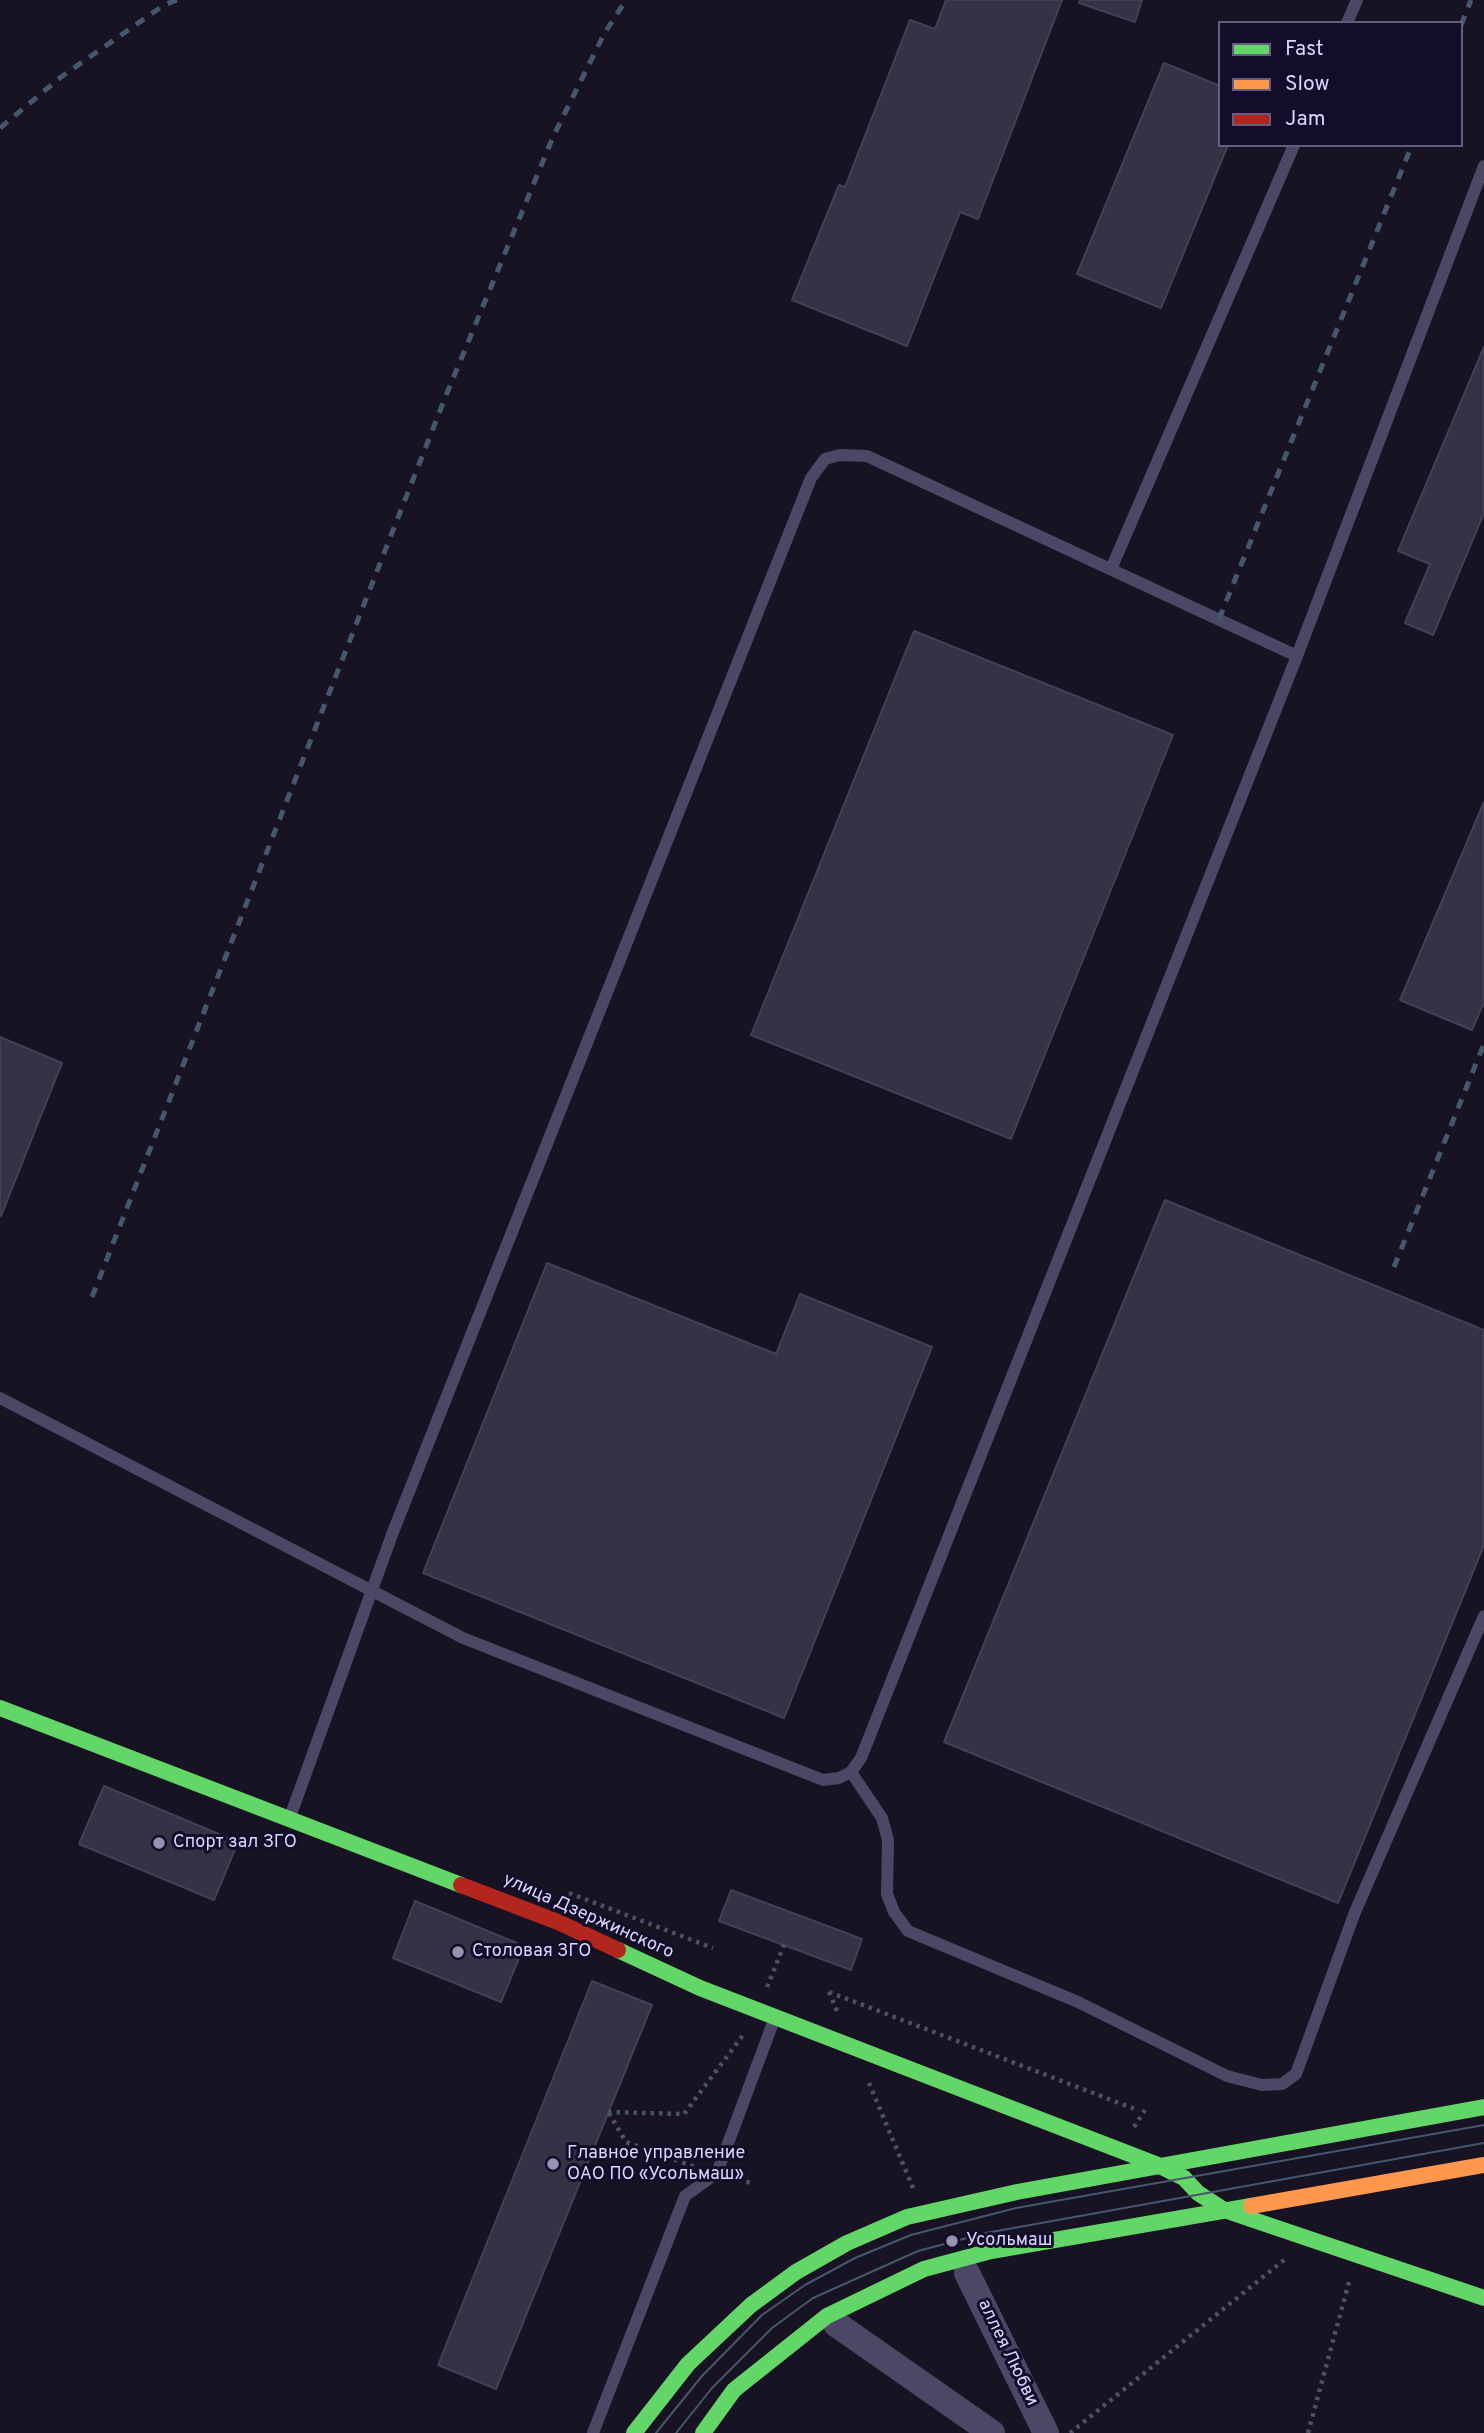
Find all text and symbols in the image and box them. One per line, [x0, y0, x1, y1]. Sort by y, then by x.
legend [1218, 21, 1463, 147]
text: Fast [1285, 36, 1324, 63]
text: Slow [1285, 71, 1330, 98]
text: Jam [1285, 106, 1326, 133]
place label: Спорт зал ЗГО [173, 1832, 297, 1854]
marker: Спорт зал ЗГО [151, 1835, 167, 1851]
street label: улица Дзержинского [499, 1870, 677, 1964]
place label: Столовая ЗГО [472, 1941, 591, 1963]
marker: Столовая ЗГО [450, 1944, 466, 1960]
place label: Главное управление ОАО ПО «Усольмаш» [567, 2143, 745, 2186]
marker: Главное управление ОАО ПО «Усольмаш» [545, 2156, 561, 2172]
place label: Усольмаш [966, 2230, 1052, 2252]
marker: Усольмаш [944, 2233, 960, 2249]
street label: аллея Любви [972, 2296, 1042, 2410]

